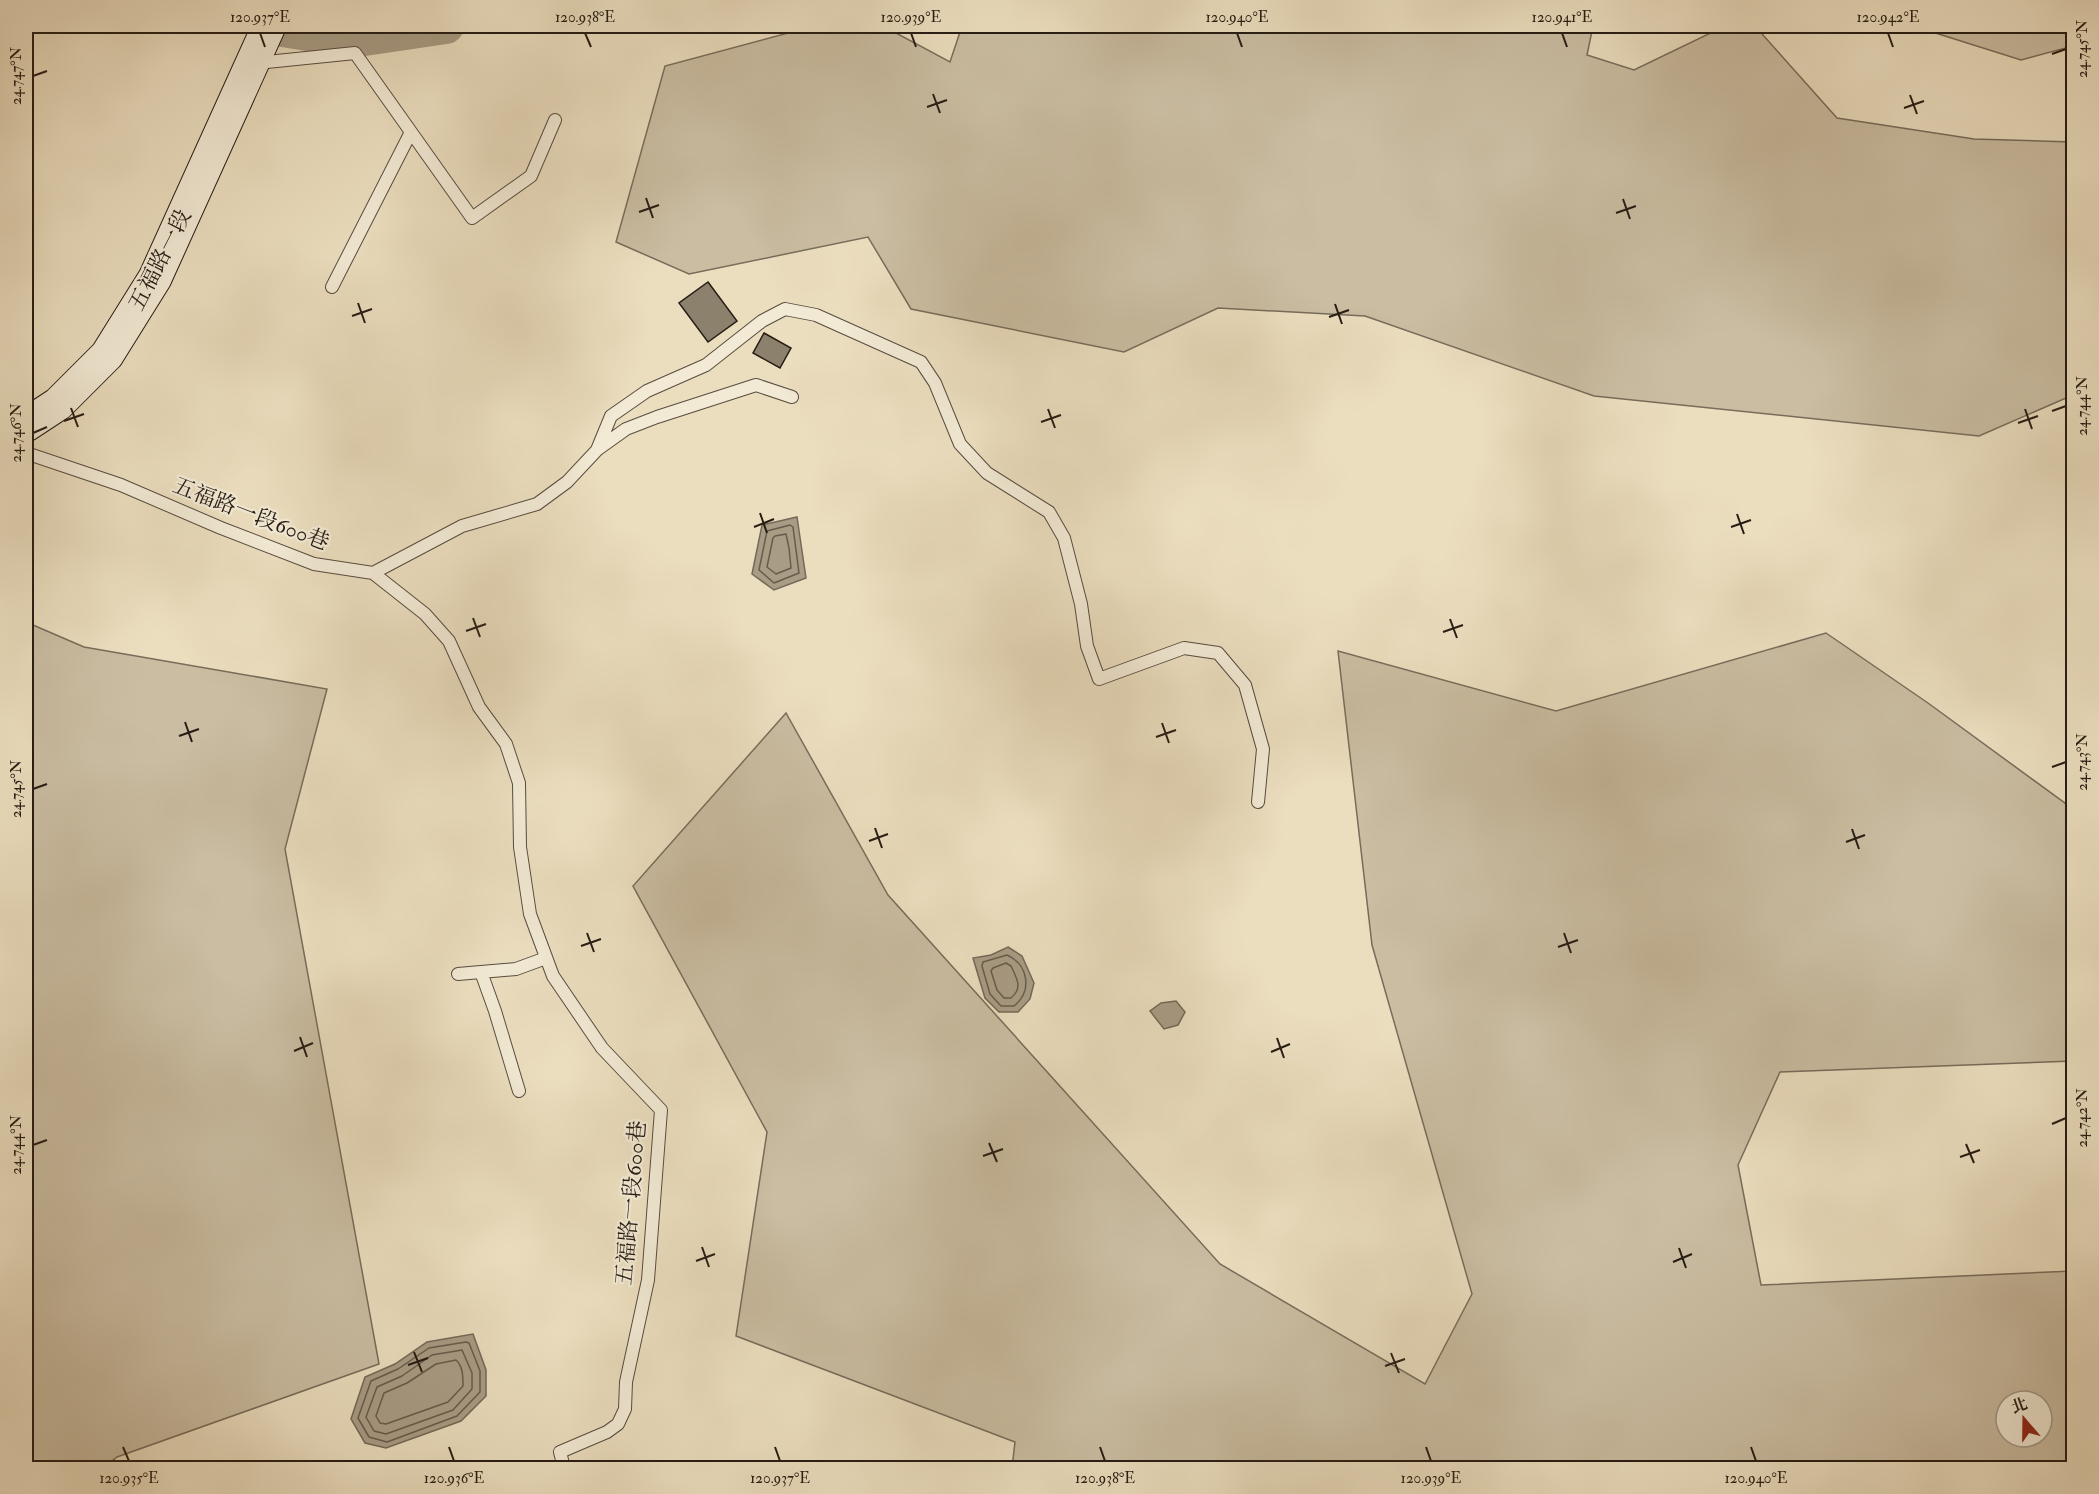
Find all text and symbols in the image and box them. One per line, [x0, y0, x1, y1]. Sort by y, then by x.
text: 120.937°E [230, 8, 290, 27]
text: 120.938°E [555, 8, 615, 27]
text: 120.939°E [881, 8, 942, 27]
text: 120.940°E [1205, 8, 1269, 27]
text: 120.941°E [1532, 8, 1593, 27]
text: 120.942°E [1856, 8, 1920, 27]
text: 24.745°N [2073, 19, 2092, 78]
text: 24.747°N [7, 46, 26, 105]
street label: 五福路一段 [123, 205, 197, 315]
text: 24.744°N [2073, 376, 2092, 436]
text: 24.746°N [7, 403, 26, 463]
street label: 五福路一段600巷 [169, 471, 333, 557]
text: 24.743°N [2073, 733, 2092, 791]
text: 24.745°N [7, 759, 26, 818]
text: 24.742°N [2073, 1088, 2092, 1148]
text: 24.744°N [7, 1115, 26, 1175]
street label: 五福路一段600巷 [610, 1119, 652, 1287]
north arrow [1994, 1389, 2054, 1449]
text: 北 [2008, 1394, 2030, 1418]
text: 120.935°E [99, 1469, 159, 1488]
text: 120.936°E [424, 1469, 485, 1488]
text: 120.937°E [750, 1469, 810, 1488]
text: 120.938°E [1075, 1469, 1135, 1488]
text: 120.939°E [1401, 1469, 1462, 1488]
text: 120.940°E [1724, 1469, 1788, 1488]

